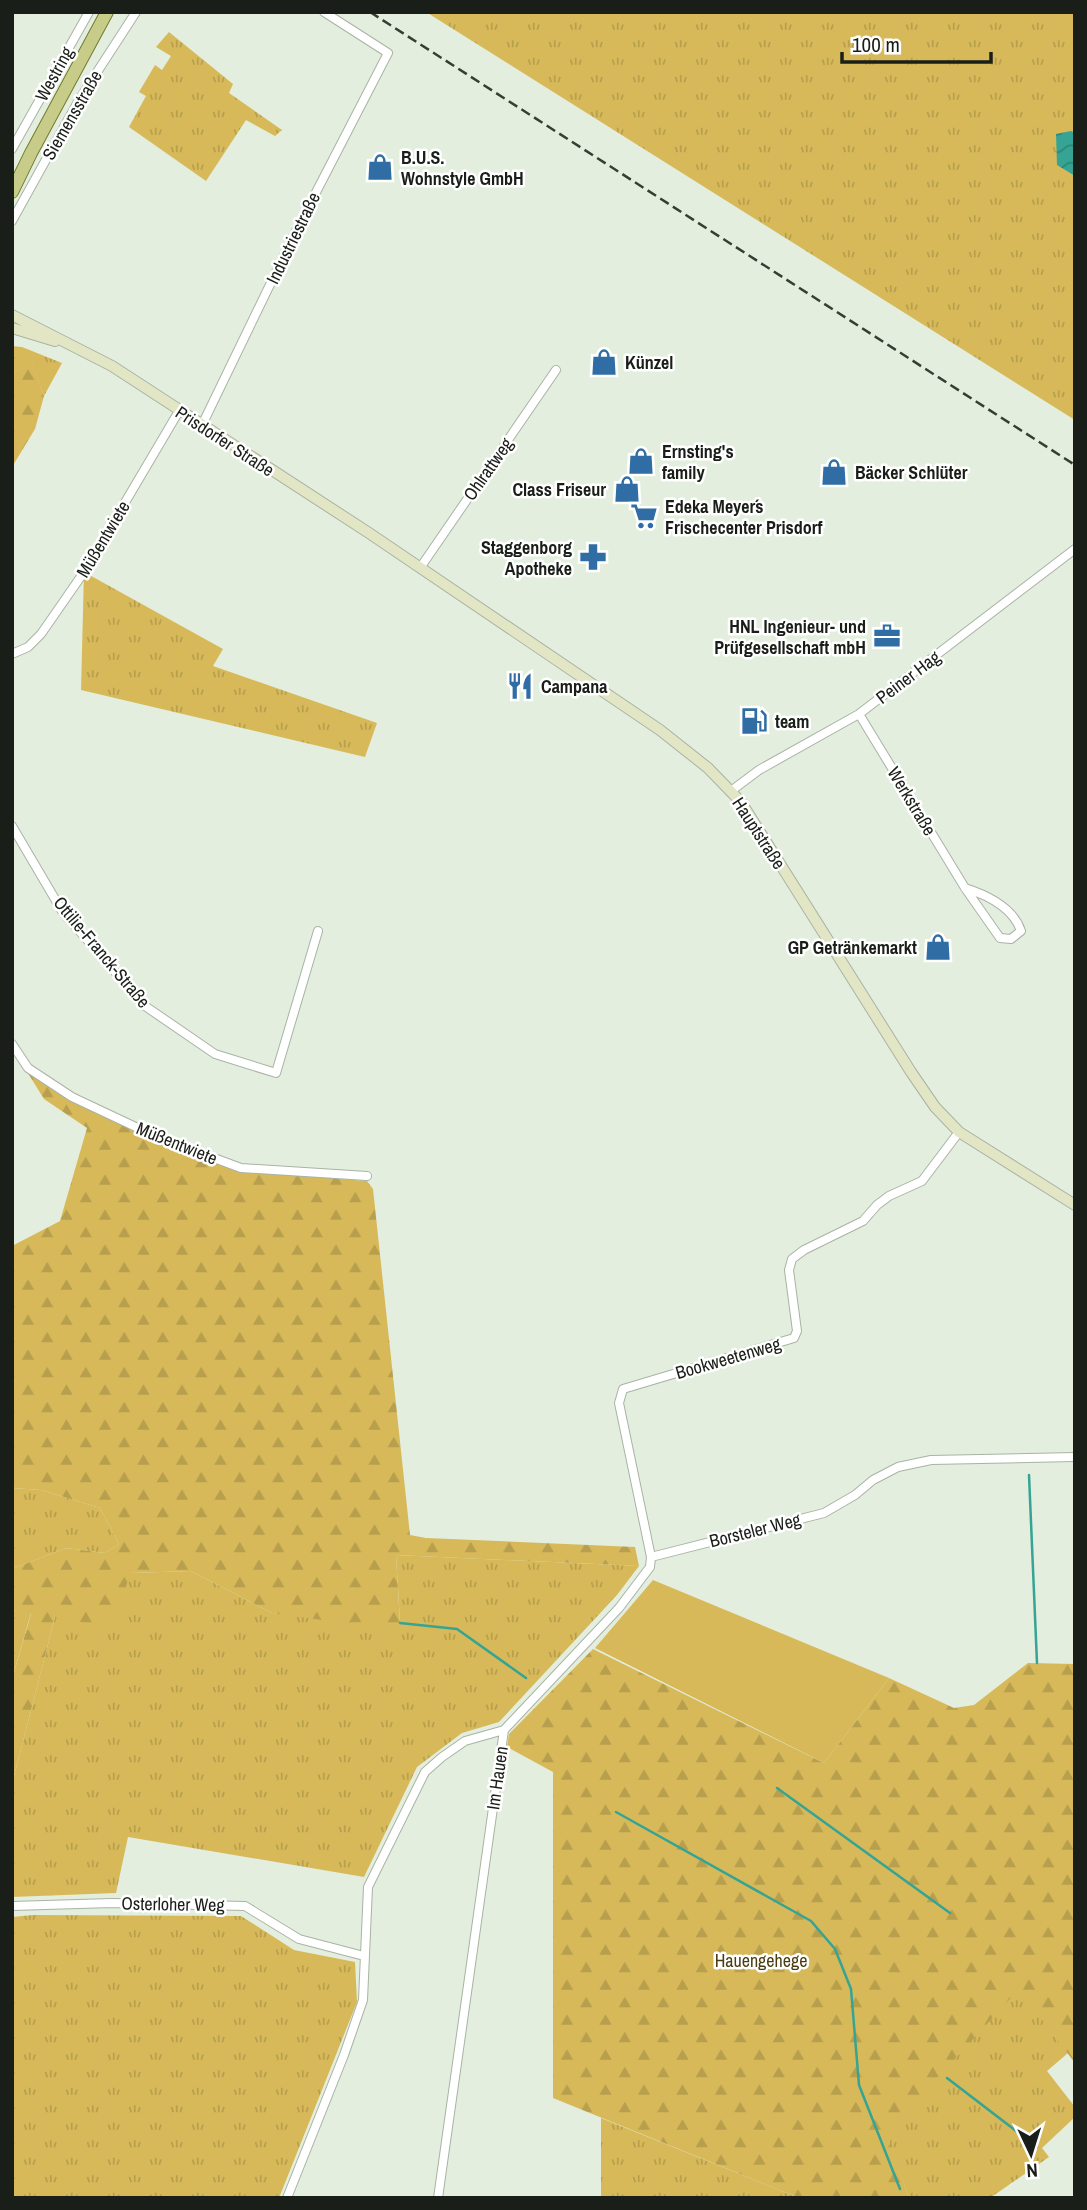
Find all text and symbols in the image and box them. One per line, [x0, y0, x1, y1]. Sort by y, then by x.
scale bar [842, 21, 991, 65]
text: 100 m [852, 30, 900, 59]
street label: Westring [29, 42, 80, 106]
street label: Siemensstraße [36, 65, 108, 165]
place label: B.U.S. Wohnstyle GmbH [401, 145, 524, 191]
shop icon: B.U.S. Wohnstyle GmbH [365, 152, 395, 182]
street label: Industriestraße [260, 188, 326, 288]
shop icon: Künzel [589, 347, 619, 377]
place label: Künzel [625, 350, 673, 375]
street label: Prisdorfer Straße [171, 400, 279, 482]
street label: Ohlrattweg [457, 432, 519, 505]
place label: Ernsting's family [662, 439, 734, 485]
shop icon: Ernsting's family [626, 446, 656, 476]
shop icon: Bäcker Schlüter [819, 457, 849, 487]
place label: Bäcker Schlüter [855, 460, 968, 485]
shop icon: Class Friseur [612, 474, 642, 504]
place label: Class Friseur [512, 477, 606, 502]
place label: Edeka Meyer´s Frischecenter Prisdorf [665, 494, 823, 540]
street label: Müßentwiete [70, 496, 136, 582]
supermarket icon: Edeka Meyer´s Frischecenter Prisdorf [629, 501, 659, 531]
place label: Staggenborg Apotheke [481, 535, 572, 581]
pharmacy icon: Staggenborg Apotheke [578, 542, 608, 572]
place label: HNL Ingenieur- und Prüfgesellschaft mbH [714, 614, 866, 660]
office icon: HNL Ingenieur- und Prüfgesellschaft mbH [872, 621, 902, 651]
street label: Peiner Hag [871, 644, 946, 709]
restaurant icon: Campana [505, 671, 535, 701]
place label: Campana [541, 674, 608, 699]
fuel station icon: team [739, 706, 769, 736]
place label: team [775, 709, 809, 734]
street label: Werkstraße [882, 762, 942, 840]
street label: Hauptstraße [726, 792, 792, 874]
street label: Ottilie-Franck-Straße [48, 891, 156, 1013]
shop icon: GP Getränkemarkt [923, 932, 953, 962]
place label: GP Getränkemarkt [788, 935, 917, 960]
street label: Müßentwiete [133, 1115, 221, 1171]
street label: Bookweetenweg [672, 1331, 784, 1385]
street label: Borsteler Weg [707, 1506, 804, 1553]
street label: Im Hauen [480, 1745, 514, 1811]
street label: Osterloher Weg [121, 1891, 226, 1917]
park label: Hauengehege [715, 1948, 807, 1973]
north arrow [996, 2119, 1066, 2189]
text: N [1026, 2158, 1039, 2184]

